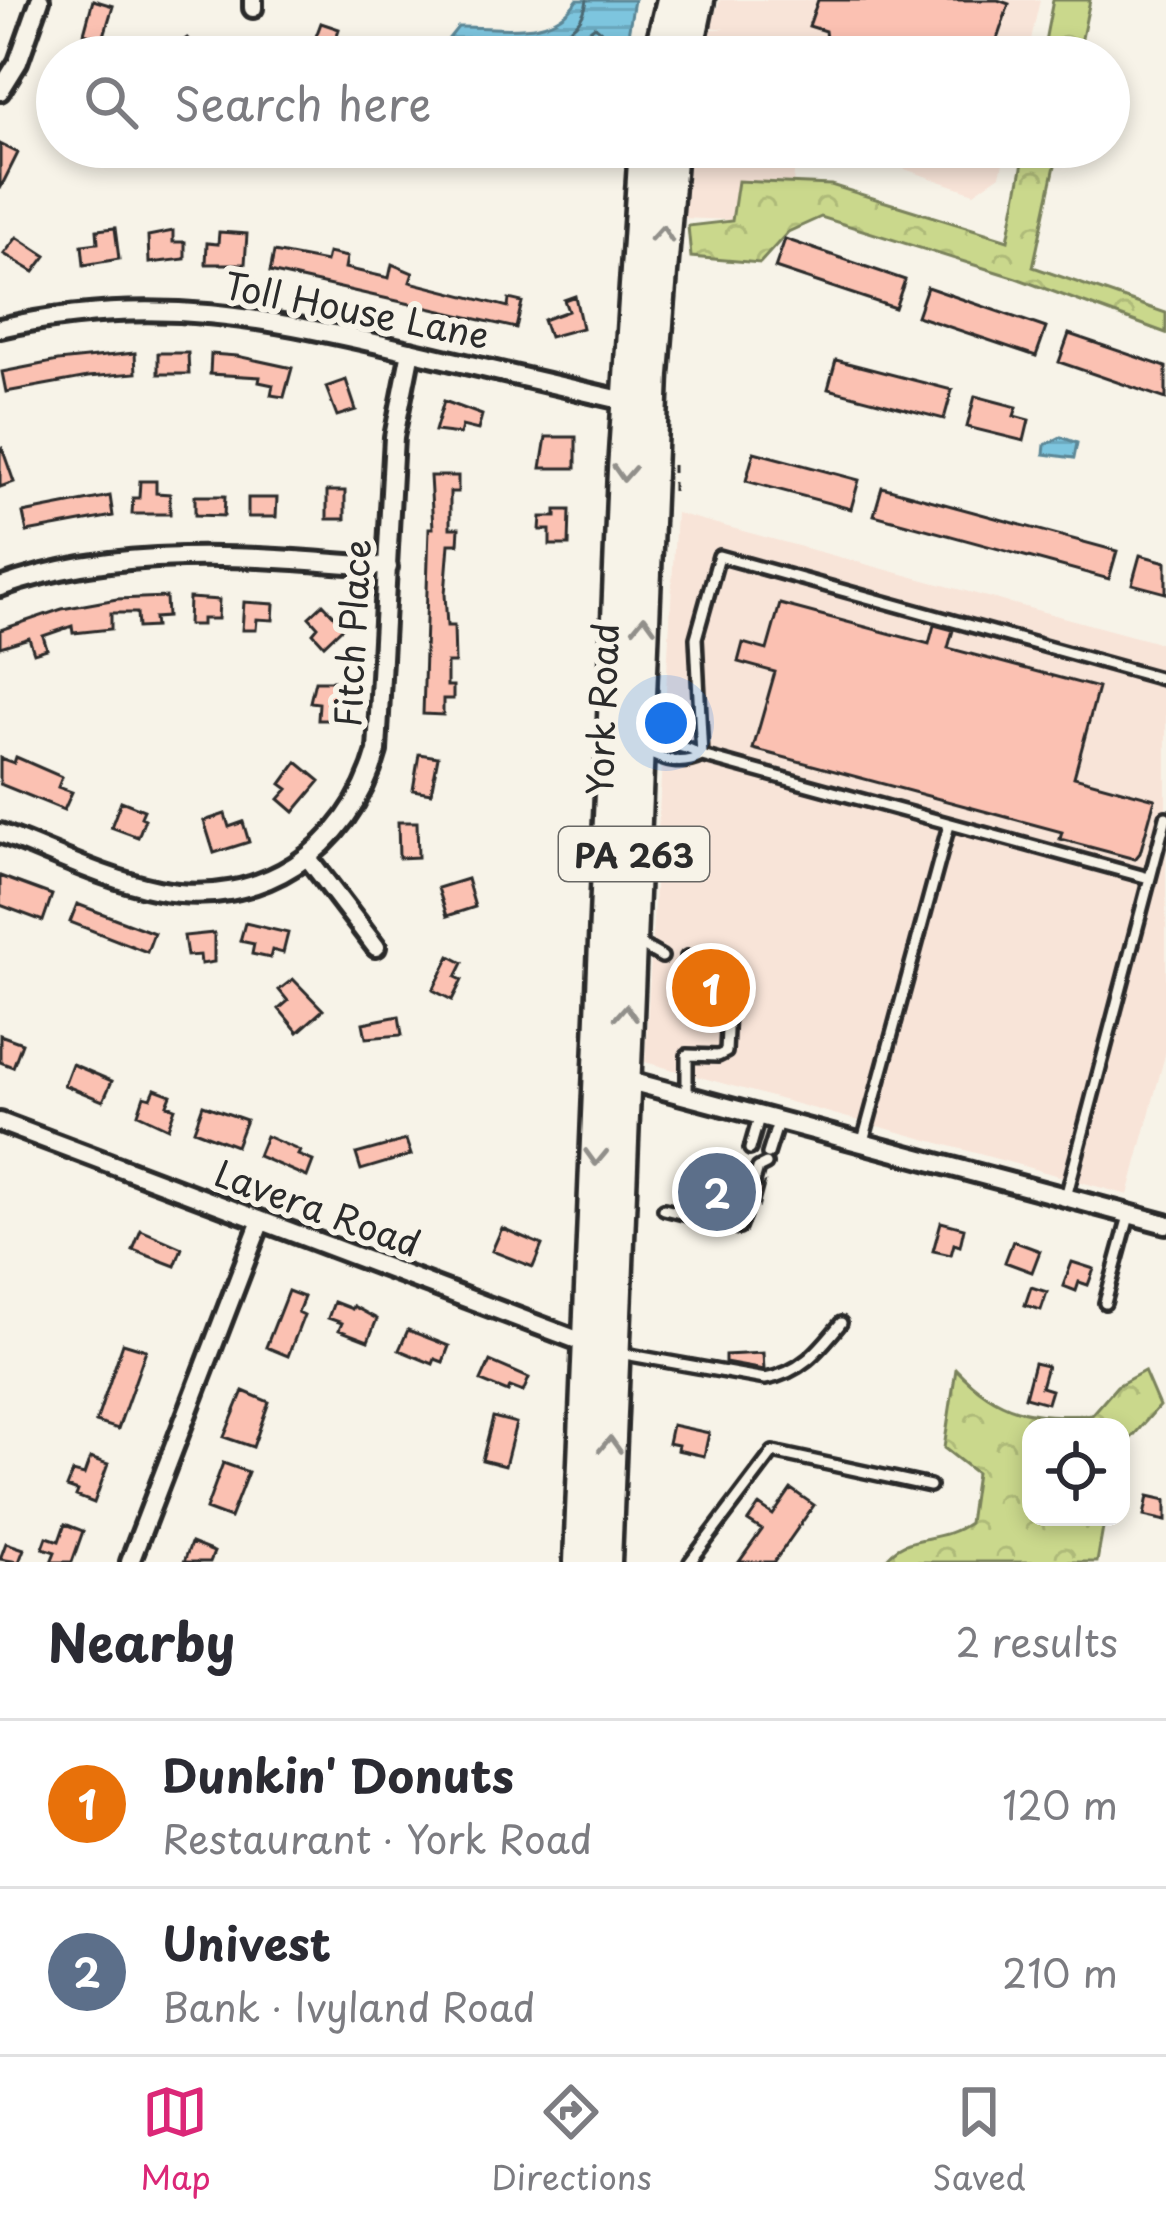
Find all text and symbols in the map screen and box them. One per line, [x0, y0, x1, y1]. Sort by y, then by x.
search box [36, 36, 1130, 168]
text: Search here [174, 68, 431, 136]
icon: search [78, 69, 144, 135]
one-way arrow [649, 224, 675, 243]
street label: Toll House Lane [220, 257, 494, 361]
one-way arrow [611, 464, 637, 483]
street label: Fitch Place [319, 537, 383, 729]
one-way arrow [631, 614, 657, 633]
street label: York Road [571, 622, 631, 796]
your location [636, 693, 696, 753]
road number: PA 263 [559, 827, 709, 881]
pin: 1 [672, 943, 750, 1033]
one-way arrow [613, 1003, 639, 1022]
street label: Lavera Road [208, 1145, 428, 1269]
pin: 2 [678, 1147, 756, 1237]
one-way arrow [583, 1148, 609, 1167]
map controls [1022, 1418, 1130, 1526]
button: locate [1022, 1418, 1130, 1526]
one-way arrow [597, 1435, 623, 1454]
text: Nearby [48, 1602, 235, 1679]
text: 2 results [956, 1611, 1118, 1670]
text: Dunkin' Donuts [162, 1740, 514, 1808]
text: 1 [78, 1774, 96, 1833]
text: 120 m [1002, 1774, 1118, 1833]
text: Restaurant · York Road [162, 1808, 592, 1867]
text: Univest [162, 1908, 331, 1976]
text: 2 [73, 1942, 101, 2001]
text: 210 m [1002, 1942, 1118, 2001]
text: Bank · Ivyland Road [162, 1976, 536, 2035]
tab: Map [140, 2079, 211, 2201]
tab: Directions [491, 2079, 652, 2201]
tab: Saved [932, 2079, 1026, 2201]

